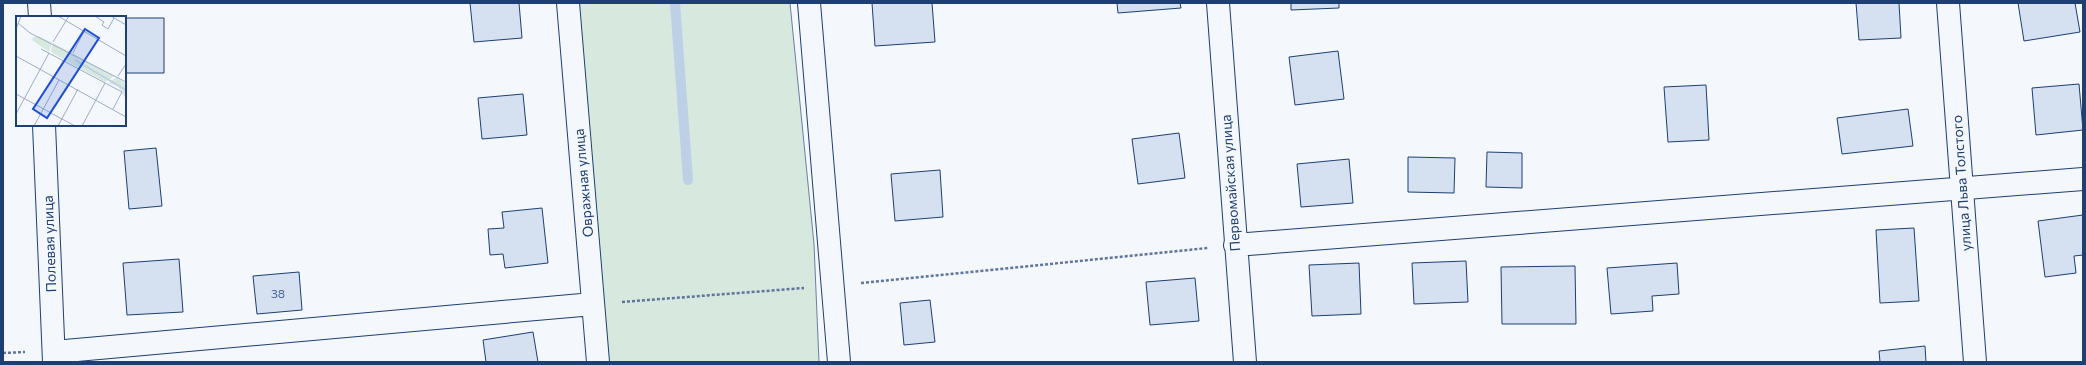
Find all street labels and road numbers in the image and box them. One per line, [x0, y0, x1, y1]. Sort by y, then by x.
street label: Первомайская улица [1217, 114, 1243, 252]
street label: улица Льва Толстого [1948, 114, 1974, 252]
street label: Овражная улица [570, 128, 596, 238]
street label: Полевая улица [39, 195, 59, 293]

